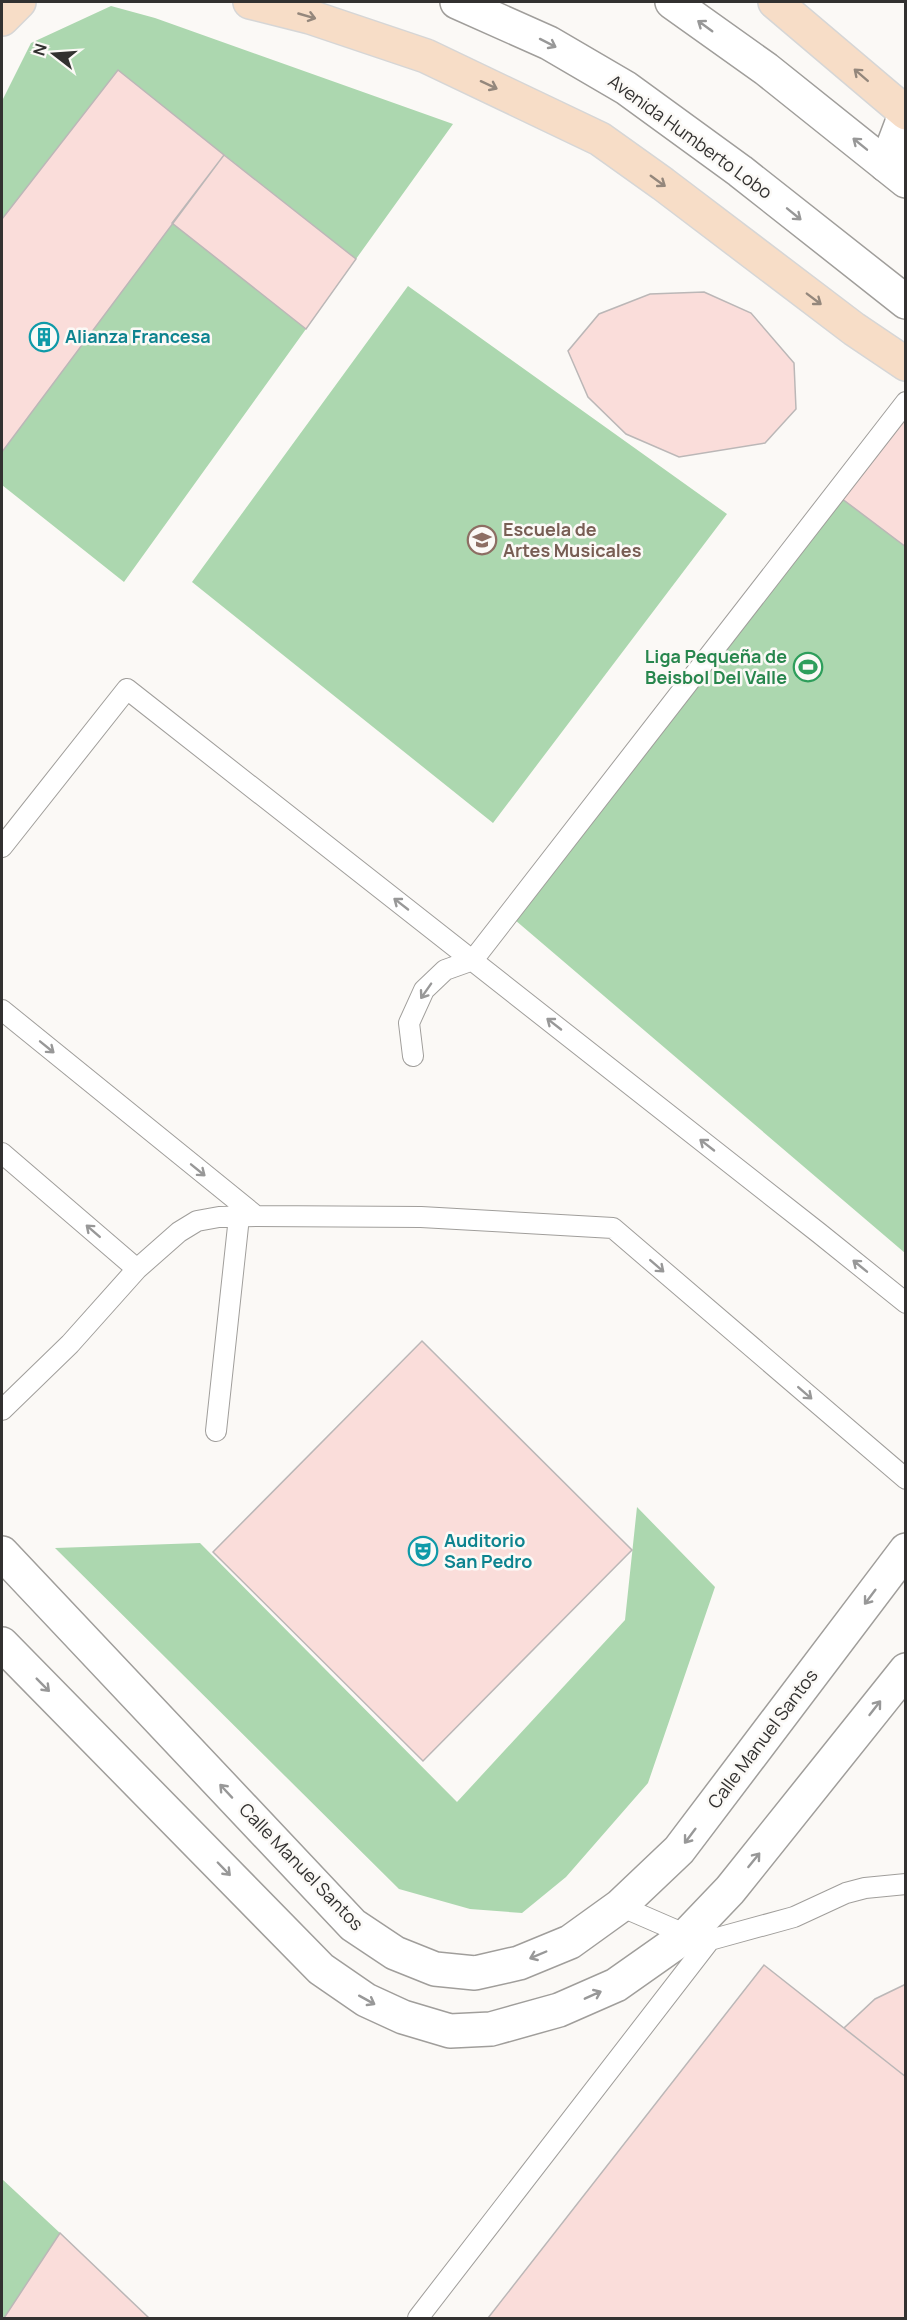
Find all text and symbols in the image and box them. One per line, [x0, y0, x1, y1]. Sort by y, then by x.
one-way arrow [297, 11, 316, 22]
one-way arrow [698, 19, 714, 32]
north arrow [24, 24, 84, 84]
one-way arrow [539, 37, 556, 49]
text: N [27, 41, 52, 58]
one-way arrow [854, 68, 869, 82]
street label: Avenida Humberto Lobo [604, 69, 777, 204]
one-way arrow [479, 80, 497, 92]
one-way arrow [852, 138, 868, 151]
one-way arrow [650, 175, 666, 187]
one-way arrow [786, 207, 802, 220]
one-way arrow [805, 292, 821, 305]
building icon: Alianza Francesa [28, 321, 60, 353]
place label: Alianza Francesa [65, 324, 211, 348]
place label: Escuela de Artes Musicales [503, 517, 642, 562]
school or university icon: Escuela de Artes Musicales [466, 524, 498, 556]
place label: Liga Pequeña de Beisbol Del Valle [645, 644, 787, 689]
sports icon: Liga Pequeña de Beisbol Del Valle [792, 651, 824, 683]
one-way arrow [393, 897, 409, 910]
one-way arrow [420, 983, 432, 999]
one-way arrow [547, 1018, 563, 1031]
one-way arrow [39, 1040, 54, 1054]
one-way arrow [700, 1138, 716, 1151]
one-way arrow [190, 1163, 206, 1176]
one-way arrow [85, 1225, 101, 1238]
one-way arrow [649, 1259, 665, 1272]
one-way arrow [853, 1259, 868, 1273]
one-way arrow [797, 1386, 812, 1400]
place label: Auditorio San Pedro [444, 1528, 532, 1573]
theatre icon: Auditorio San Pedro [407, 1535, 439, 1567]
one-way arrow [864, 1588, 877, 1604]
street label: Calle Manuel Santos [702, 1664, 823, 1813]
one-way arrow [35, 1678, 50, 1693]
one-way arrow [869, 1700, 882, 1716]
one-way arrow [219, 1783, 234, 1798]
street label: Calle Manuel Santos [234, 1797, 369, 1935]
one-way arrow [683, 1828, 696, 1844]
one-way arrow [747, 1852, 760, 1868]
one-way arrow [216, 1862, 231, 1877]
one-way arrow [529, 1950, 547, 1961]
one-way arrow [583, 1989, 601, 2000]
one-way arrow [358, 1995, 376, 2006]

